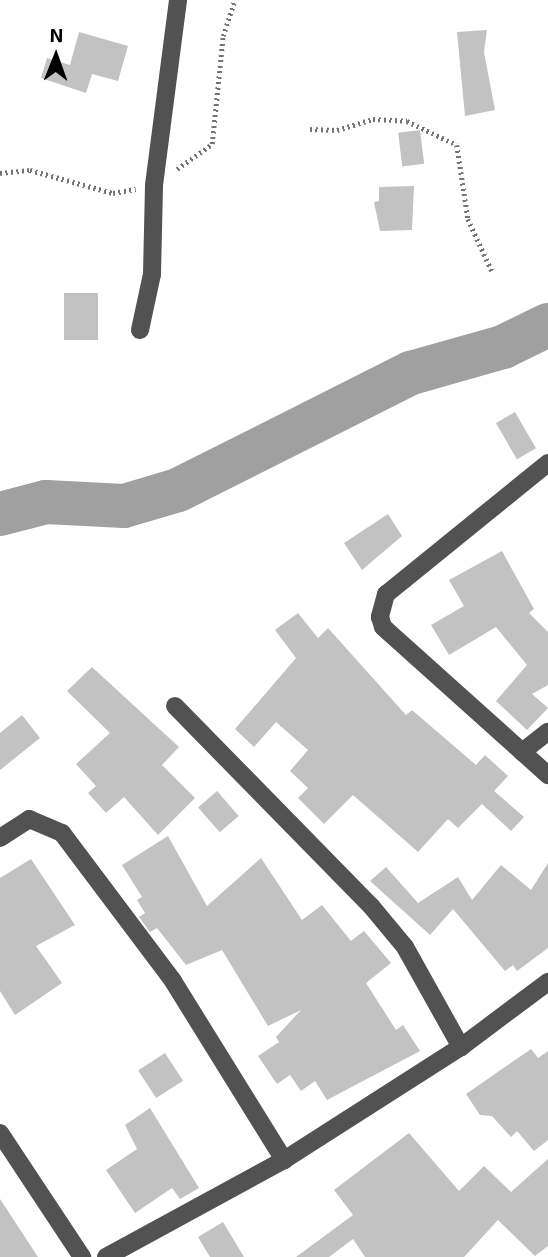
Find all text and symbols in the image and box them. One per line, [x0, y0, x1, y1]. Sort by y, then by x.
north arrow [21, 21, 91, 91]
text: N [49, 23, 63, 46]

